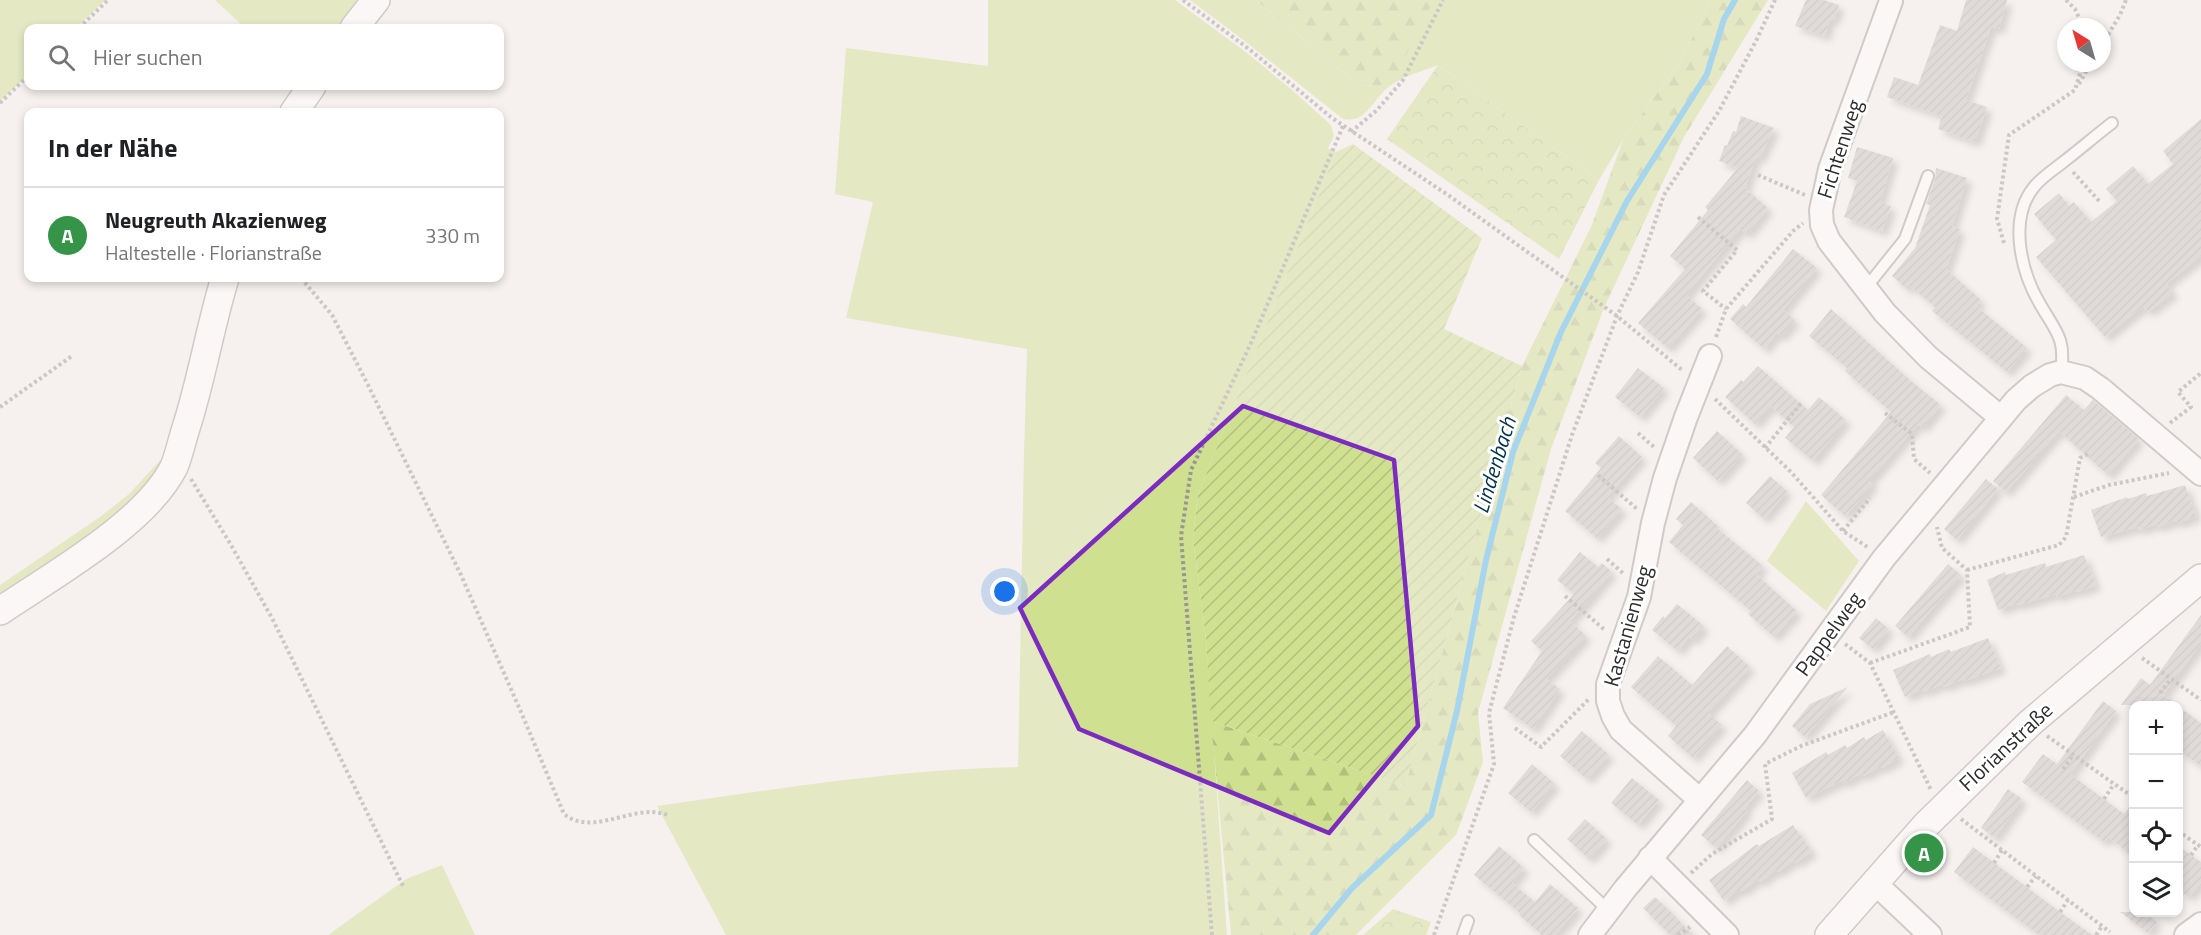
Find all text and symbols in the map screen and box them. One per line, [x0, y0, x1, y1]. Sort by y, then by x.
north arrow [2057, 18, 2111, 72]
search box [24, 24, 504, 90]
text: Hier suchen [93, 40, 202, 74]
icon: search [45, 41, 78, 74]
street label: Fichtenweg [1808, 95, 1870, 202]
text: In der Nähe [48, 128, 177, 167]
text: Neugreuth Akazienweg [105, 203, 327, 237]
text: A [61, 220, 74, 251]
text: 330 m [425, 220, 480, 251]
text: Haltestelle · Florianstraße [105, 237, 322, 268]
water label: Lindenbach [1463, 412, 1525, 517]
street label: Kastanienweg [1594, 561, 1660, 690]
your location [990, 577, 1019, 606]
street label: Pappelweg [1787, 584, 1870, 682]
street label: Florianstraße [1951, 694, 2059, 798]
map controls [2129, 701, 2183, 917]
button: + [2129, 701, 2183, 755]
button: − [2129, 755, 2183, 809]
button: locate [2129, 809, 2183, 863]
pin: A [1904, 830, 1944, 876]
button: layers [2129, 863, 2183, 917]

